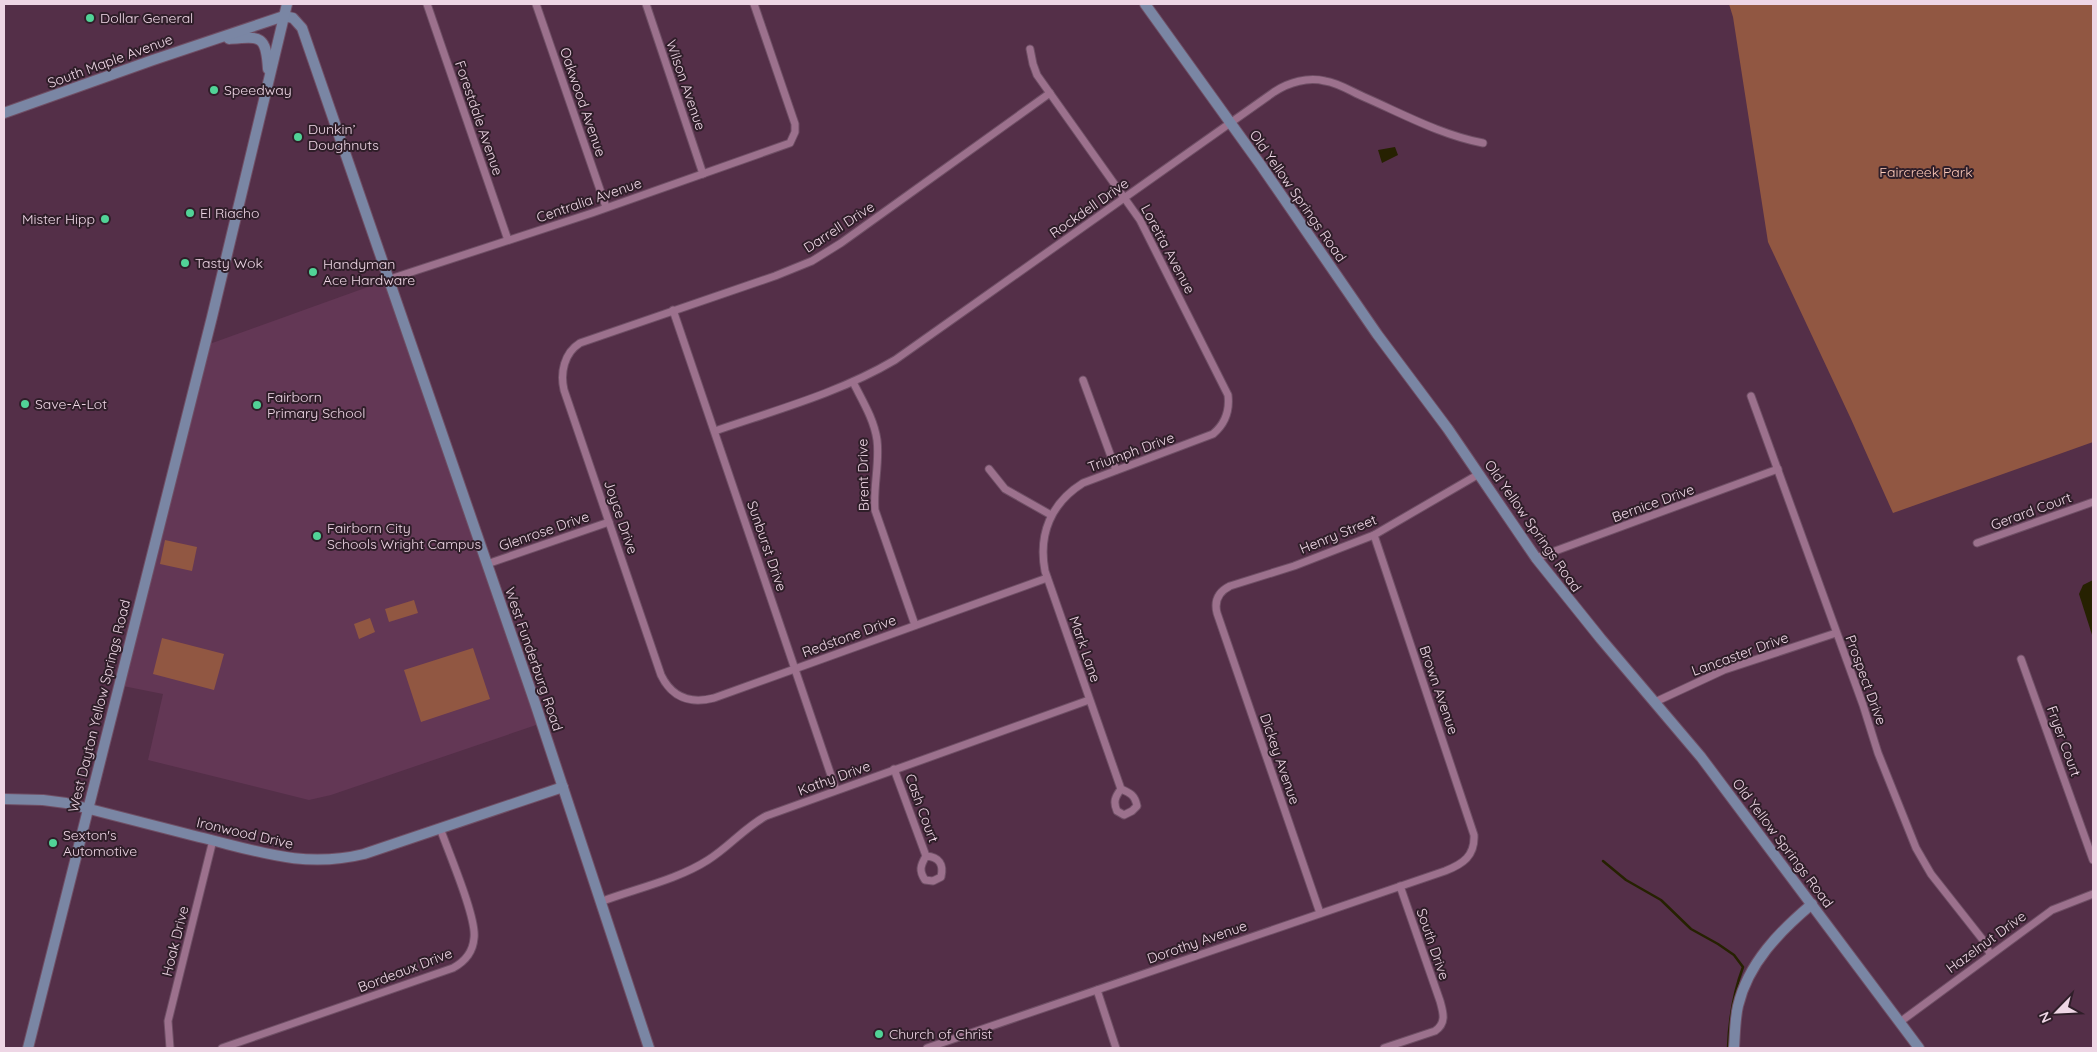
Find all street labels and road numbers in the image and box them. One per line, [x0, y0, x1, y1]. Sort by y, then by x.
street label: South Maple Avenue [45, 30, 175, 92]
street label: Wilson Avenue [662, 37, 710, 133]
street label: Oakwood Avenue [556, 45, 610, 159]
street label: Forestdale Avenue [451, 58, 507, 178]
street label: Old Yellow Springs Road [1246, 127, 1350, 265]
street label: Centralia Avenue [534, 174, 644, 226]
street label: Rockdell Drive [1046, 174, 1132, 242]
street label: Darrell Drive [800, 197, 878, 257]
street label: Loretta Avenue [1137, 201, 1199, 297]
street label: Triumph Drive [1085, 428, 1177, 476]
street label: Brent Drive [853, 439, 873, 511]
street label: Old Yellow Springs Road [1481, 457, 1585, 595]
street label: Joyce Drive [600, 478, 642, 556]
street label: Bernice Drive [1609, 480, 1697, 526]
street label: Gerard Court [1988, 488, 2074, 534]
street label: Sunburst Drive [743, 498, 791, 594]
street label: Glenrose Drive [496, 507, 592, 555]
street label: Henry Street [1297, 510, 1379, 558]
street label: West Funderburg Road [501, 585, 567, 733]
street label: West Dayton Yellow Springs Road [64, 598, 134, 814]
street label: Redstone Drive [799, 611, 899, 661]
street label: Mark Lane [1065, 614, 1105, 684]
street label: Lancaster Drive [1689, 628, 1791, 680]
street label: Prospect Drive [1841, 633, 1891, 727]
street label: Brown Avenue [1415, 643, 1463, 737]
street label: Fryer Court [2043, 703, 2085, 779]
street label: Dickey Avenue [1256, 711, 1304, 807]
street label: Kathy Drive [795, 757, 873, 799]
street label: Cash Court [901, 771, 943, 845]
street label: Old Yellow Springs Road [1729, 775, 1837, 911]
street label: Ironwood Drive [195, 813, 295, 853]
street label: Hoak Drive [158, 904, 192, 978]
street label: South Drive [1412, 906, 1454, 982]
street label: Hazelnut Drive [1942, 907, 2030, 977]
street label: Dorothy Avenue [1145, 916, 1249, 968]
street label: Bordeaux Drive [355, 944, 455, 996]

